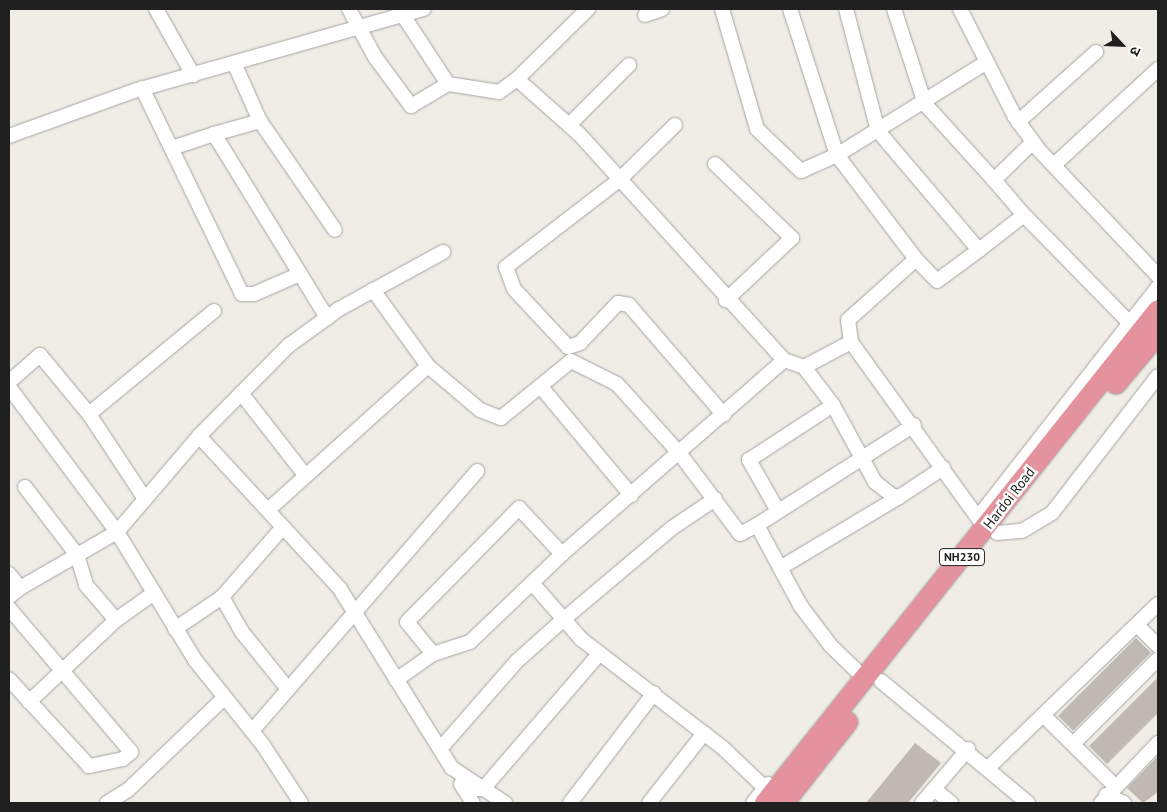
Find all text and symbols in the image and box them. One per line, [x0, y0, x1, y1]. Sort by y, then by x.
north arrow [1097, 20, 1147, 70]
text: उ [1126, 44, 1145, 59]
street label: Hardoi Road [980, 464, 1038, 532]
road number: NH230 [938, 548, 986, 566]

